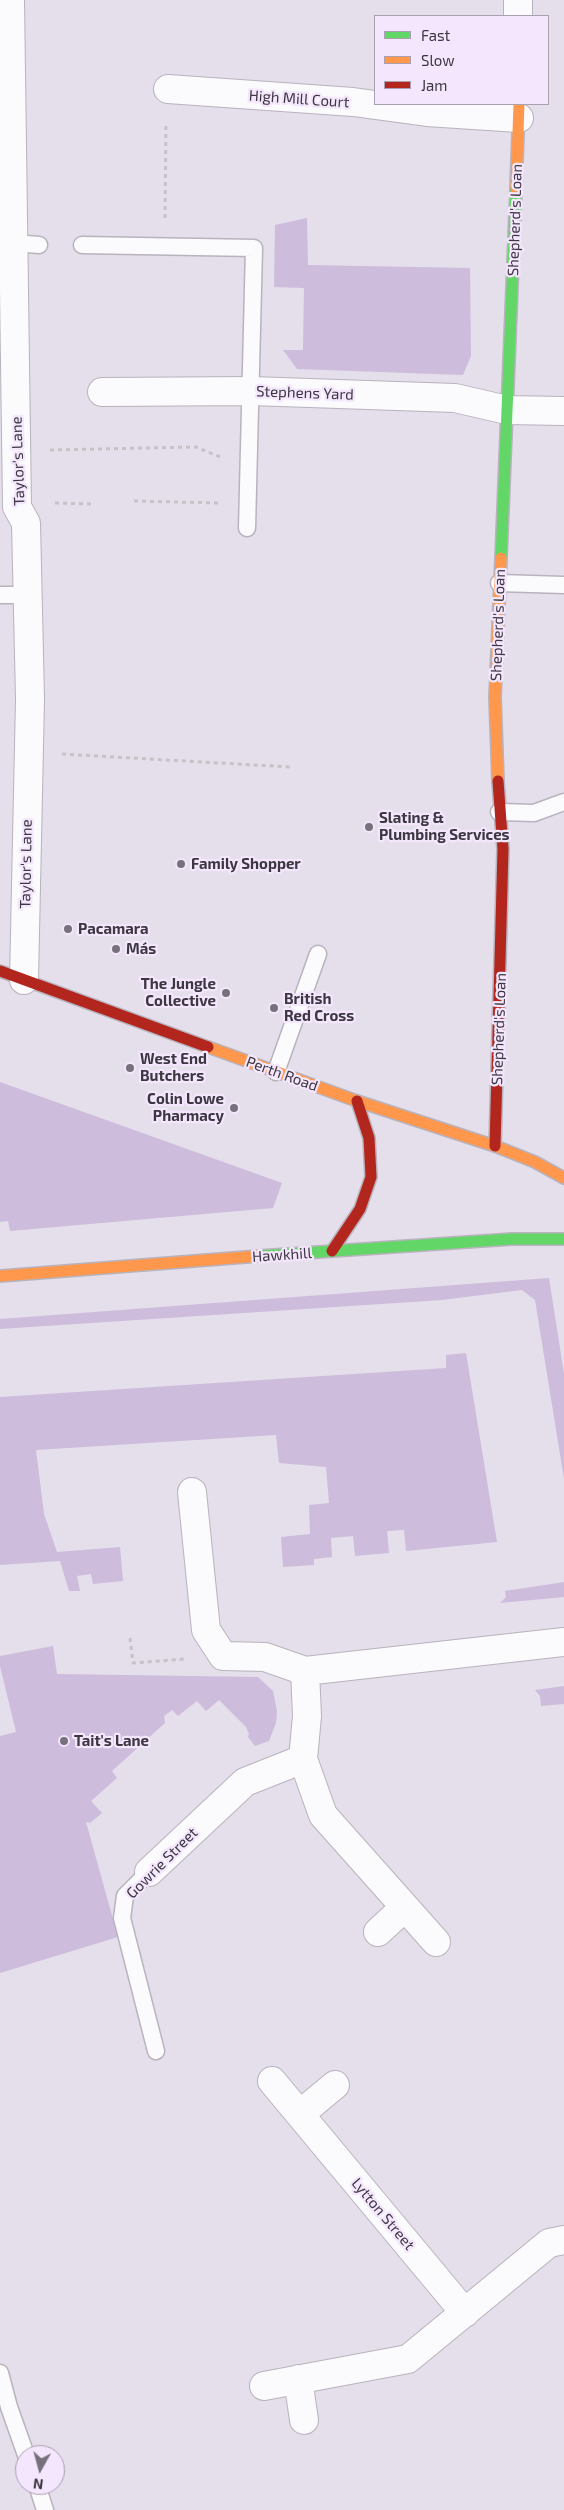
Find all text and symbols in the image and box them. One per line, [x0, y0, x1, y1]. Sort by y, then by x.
legend [374, 15, 549, 105]
text: Fast [421, 26, 450, 44]
text: Slow [421, 51, 455, 69]
text: Jam [421, 76, 447, 94]
street label: High Mill Court [248, 87, 350, 111]
street label: Shepherd's Loan [504, 164, 526, 276]
street label: Stephens Yard [256, 382, 354, 404]
street label: Taylor's Lane [7, 416, 29, 506]
street label: Shepherd's Loan [487, 569, 509, 681]
place label: Slating & Plumbing Services [379, 809, 510, 844]
street label: Taylor's Lane [16, 819, 36, 909]
marker: Slating & Plumbing Services [363, 821, 375, 833]
place label: Family Shopper [191, 855, 301, 873]
marker: Family Shopper [175, 858, 187, 870]
place label: Pacamara [78, 920, 149, 938]
marker: Pacamara [62, 923, 74, 935]
place label: Más [126, 940, 156, 958]
marker: Más [110, 943, 122, 955]
street label: Shepherd's Loan [488, 973, 510, 1085]
place label: The Jungle Collective [141, 975, 216, 1010]
marker: The Jungle Collective [220, 987, 232, 999]
place label: British Red Cross [284, 990, 354, 1025]
marker: British Red Cross [268, 1002, 280, 1014]
place label: West End Butchers [140, 1050, 207, 1085]
street label: Perth Road [244, 1053, 320, 1095]
marker: West End Butchers [124, 1062, 136, 1074]
place label: Colin Lowe Pharmacy [147, 1090, 224, 1125]
marker: Colin Lowe Pharmacy [228, 1102, 240, 1114]
street label: Hawkhill [252, 1244, 312, 1266]
place label: Tait's Lane [74, 1732, 149, 1750]
marker: Tait's Lane [58, 1735, 70, 1747]
street label: Gowrie Street [123, 1824, 201, 1902]
street label: Lytton Street [348, 2174, 418, 2254]
north arrow [15, 2445, 65, 2495]
text: N [32, 2475, 44, 2493]

